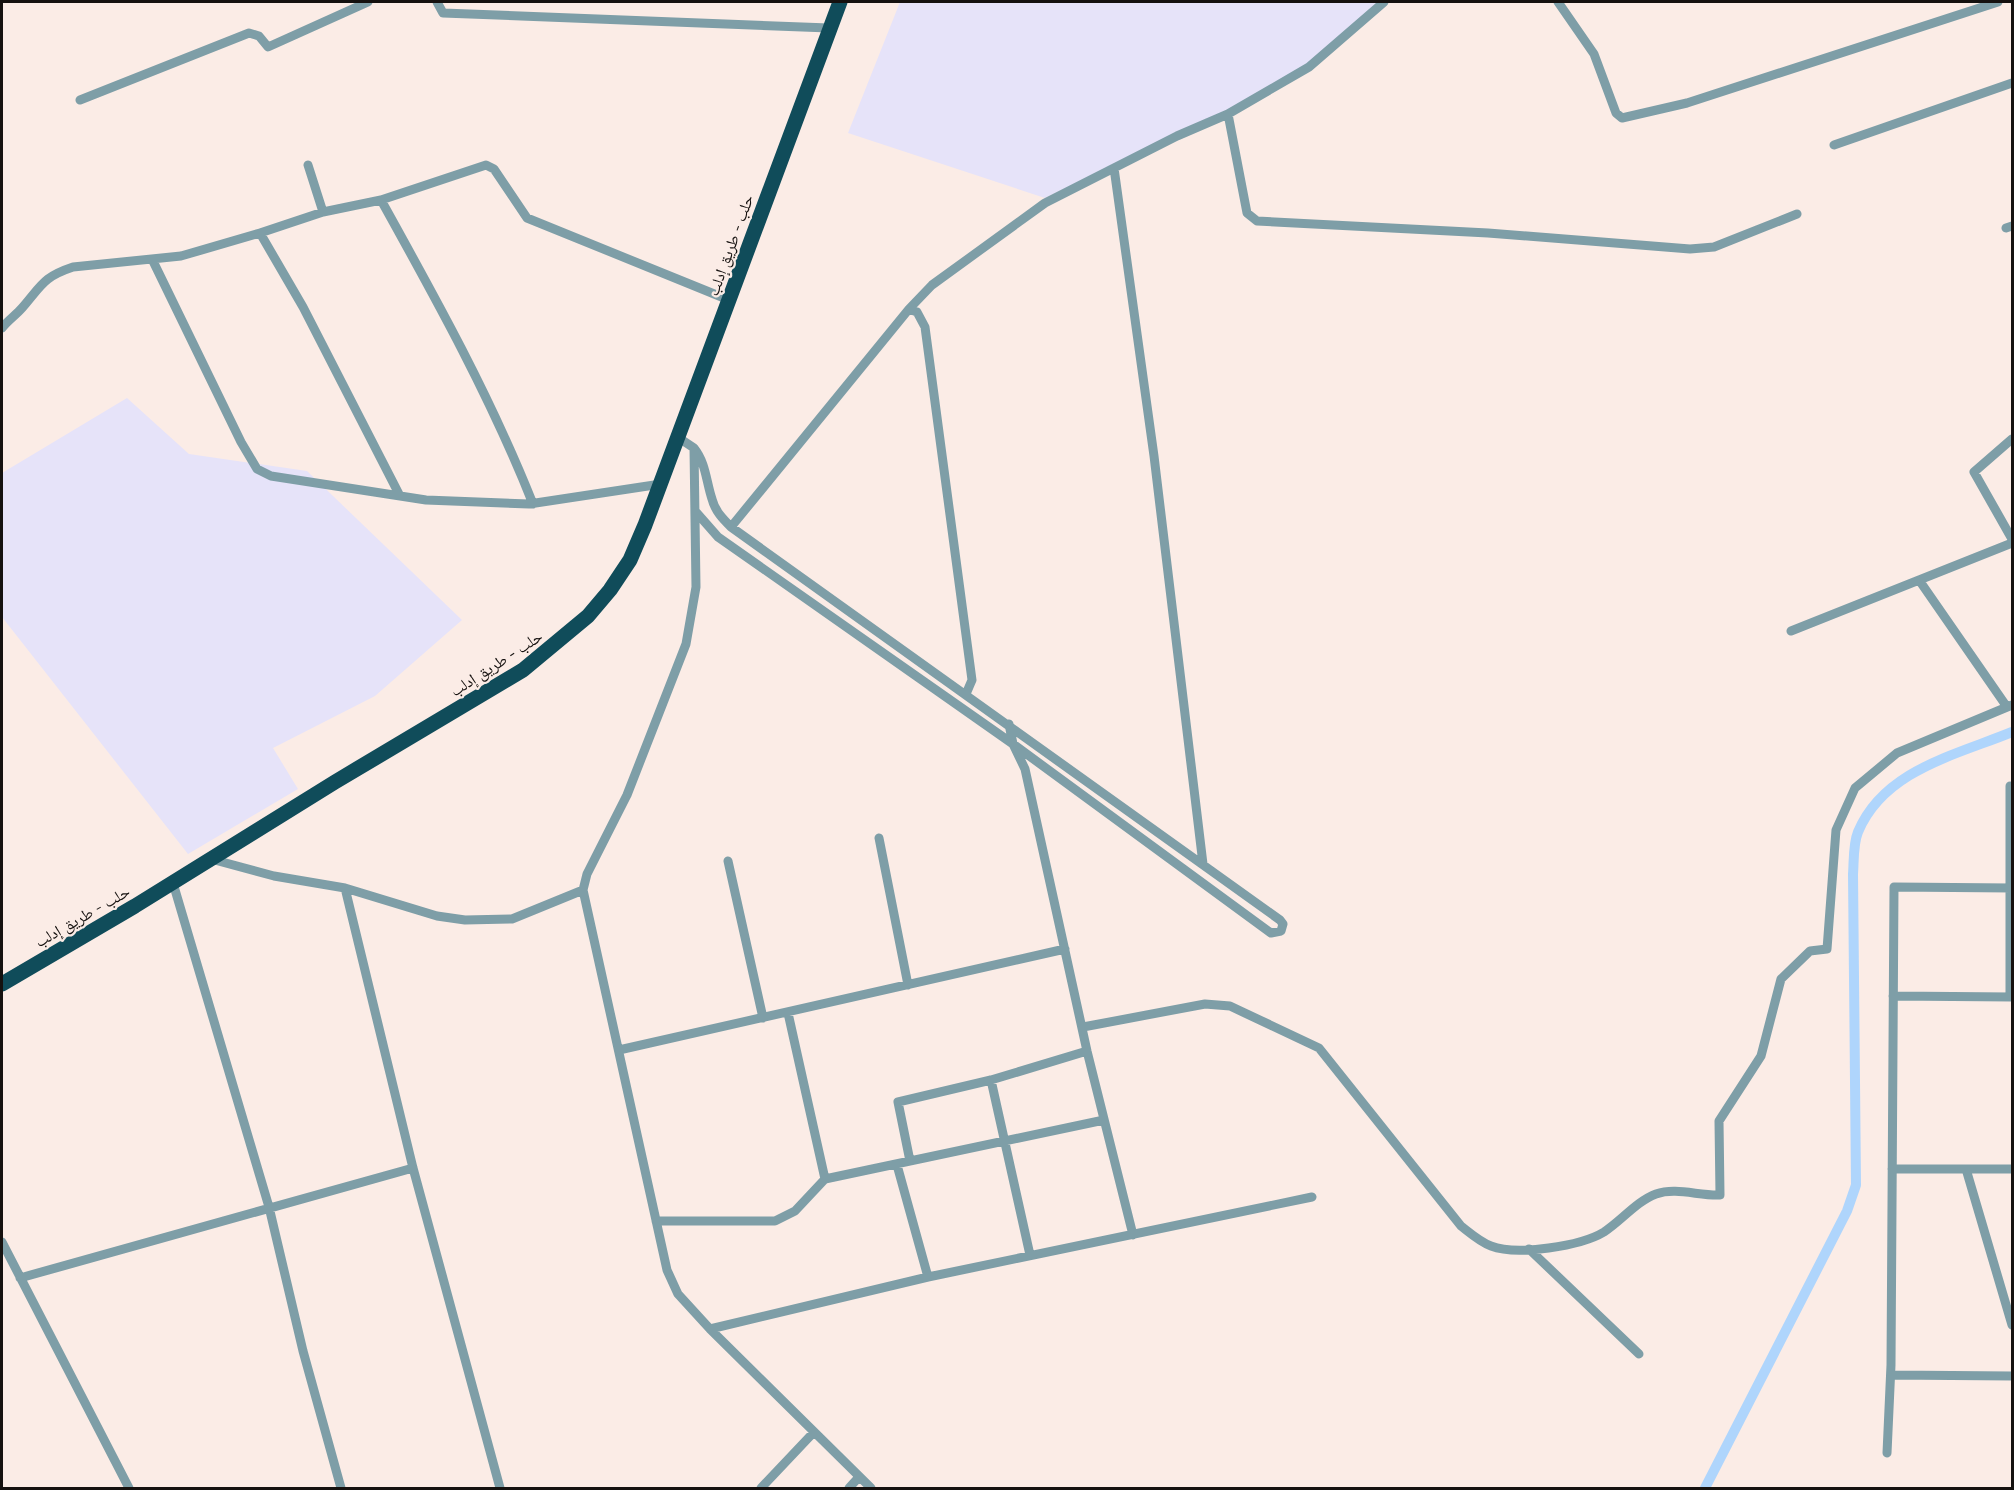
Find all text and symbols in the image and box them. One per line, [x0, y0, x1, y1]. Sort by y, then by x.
street label: حلب - طريق إدلب [702, 192, 759, 299]
street label: حلب - طريق إدلب [446, 626, 547, 701]
street label: حلب - طريق إدلب [31, 881, 134, 952]

